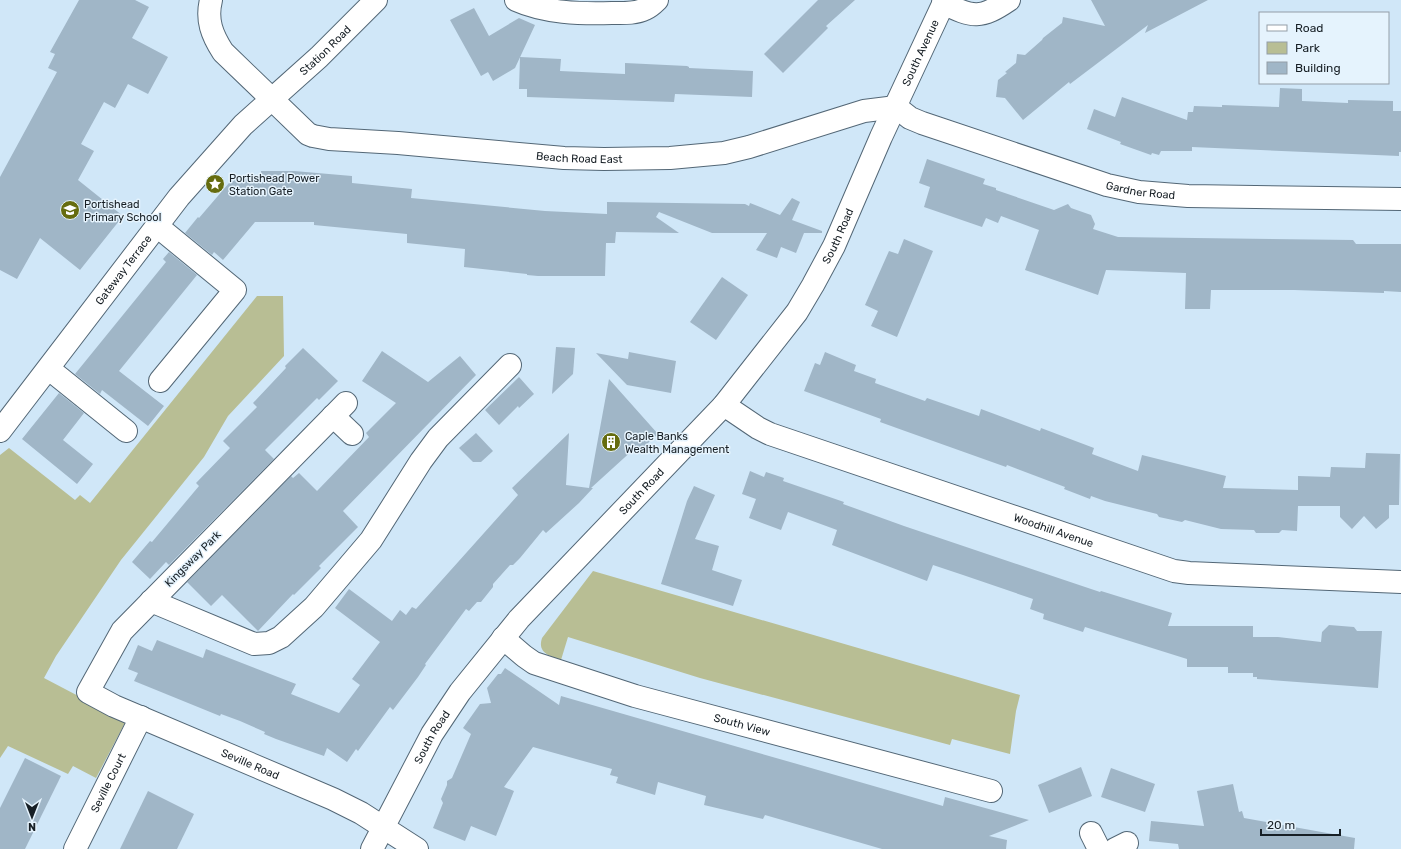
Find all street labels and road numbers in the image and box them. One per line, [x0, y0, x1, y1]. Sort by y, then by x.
street label: South Avenue [899, 17, 941, 88]
street label: Station Road [297, 23, 353, 78]
street label: Beach Road East [536, 149, 623, 166]
street label: Gardner Road [1105, 178, 1176, 201]
street label: South Road [819, 206, 856, 266]
street label: Gateway Terrace [92, 232, 154, 307]
street label: South Road [616, 465, 667, 517]
street label: Woodhill Avenue [1012, 511, 1095, 550]
street label: Kingsway Park [162, 528, 224, 590]
street label: South Road [411, 708, 452, 766]
street label: South View [712, 711, 772, 738]
street label: Seville Road [219, 746, 281, 782]
street label: Seville Court [88, 750, 129, 815]

